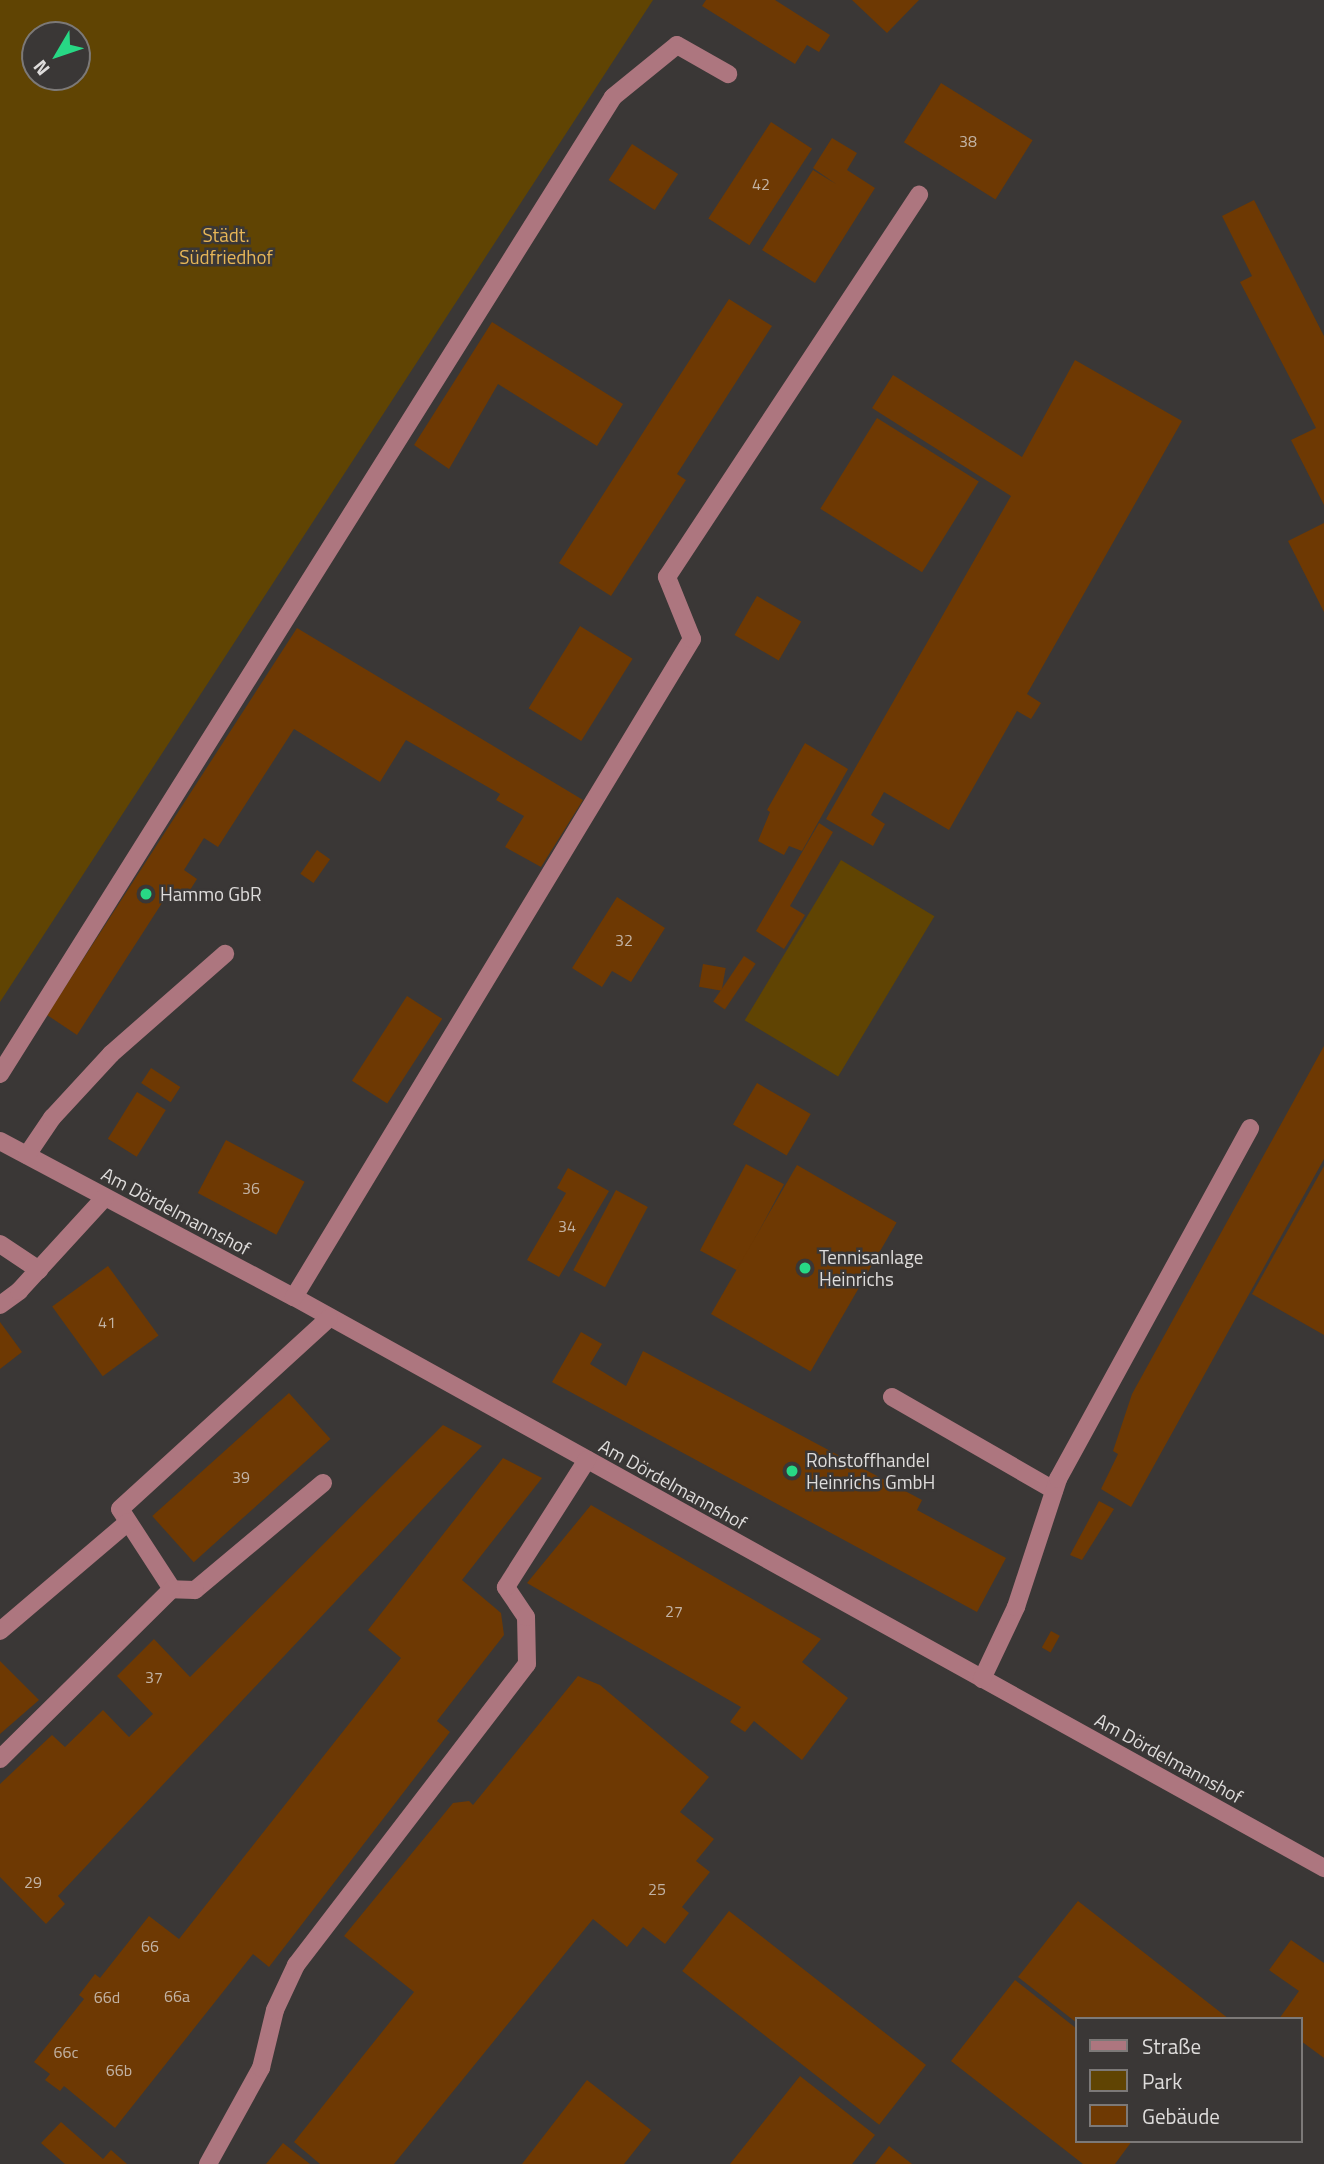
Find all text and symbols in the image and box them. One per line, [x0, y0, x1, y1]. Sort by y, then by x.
north arrow [21, 21, 91, 91]
text: N [25, 54, 56, 83]
house number: 38 [959, 131, 977, 151]
house number: 42 [752, 174, 770, 194]
park label: Städt. Südfriedhof [179, 224, 273, 268]
place label: Hammo GbR [160, 883, 262, 905]
marker: Hammo GbR [138, 886, 154, 902]
house number: 32 [615, 930, 633, 950]
street label: Am Dördelmannshof [98, 1162, 254, 1260]
house number: 36 [242, 1178, 260, 1198]
house number: 34 [558, 1216, 576, 1236]
place label: Tennisanlage Heinrichs [819, 1246, 923, 1290]
marker: Tennisanlage Heinrichs [797, 1260, 813, 1276]
house number: 41 [98, 1312, 116, 1332]
street label: Am Dördelmannshof [595, 1434, 751, 1534]
place label: Rohstoffhandel Heinrichs GmbH [806, 1449, 935, 1493]
marker: Rohstoffhandel Heinrichs GmbH [784, 1463, 800, 1479]
house number: 39 [232, 1467, 250, 1487]
house number: 27 [665, 1601, 683, 1621]
house number: 37 [145, 1667, 163, 1687]
street label: Am Dördelmannshof [1091, 1708, 1247, 1808]
house number: 29 [24, 1872, 42, 1892]
house number: 25 [648, 1879, 666, 1899]
house number: 66 [141, 1936, 159, 1956]
house number: 66a [164, 1986, 190, 2006]
house number: 66d [94, 1987, 120, 2007]
legend [1076, 2017, 1303, 2143]
text: Straße [1142, 2030, 1201, 2062]
house number: 66c [54, 2042, 78, 2062]
house number: 66b [106, 2060, 132, 2080]
text: Park [1142, 2065, 1182, 2097]
text: Gebäude [1142, 2100, 1220, 2132]

